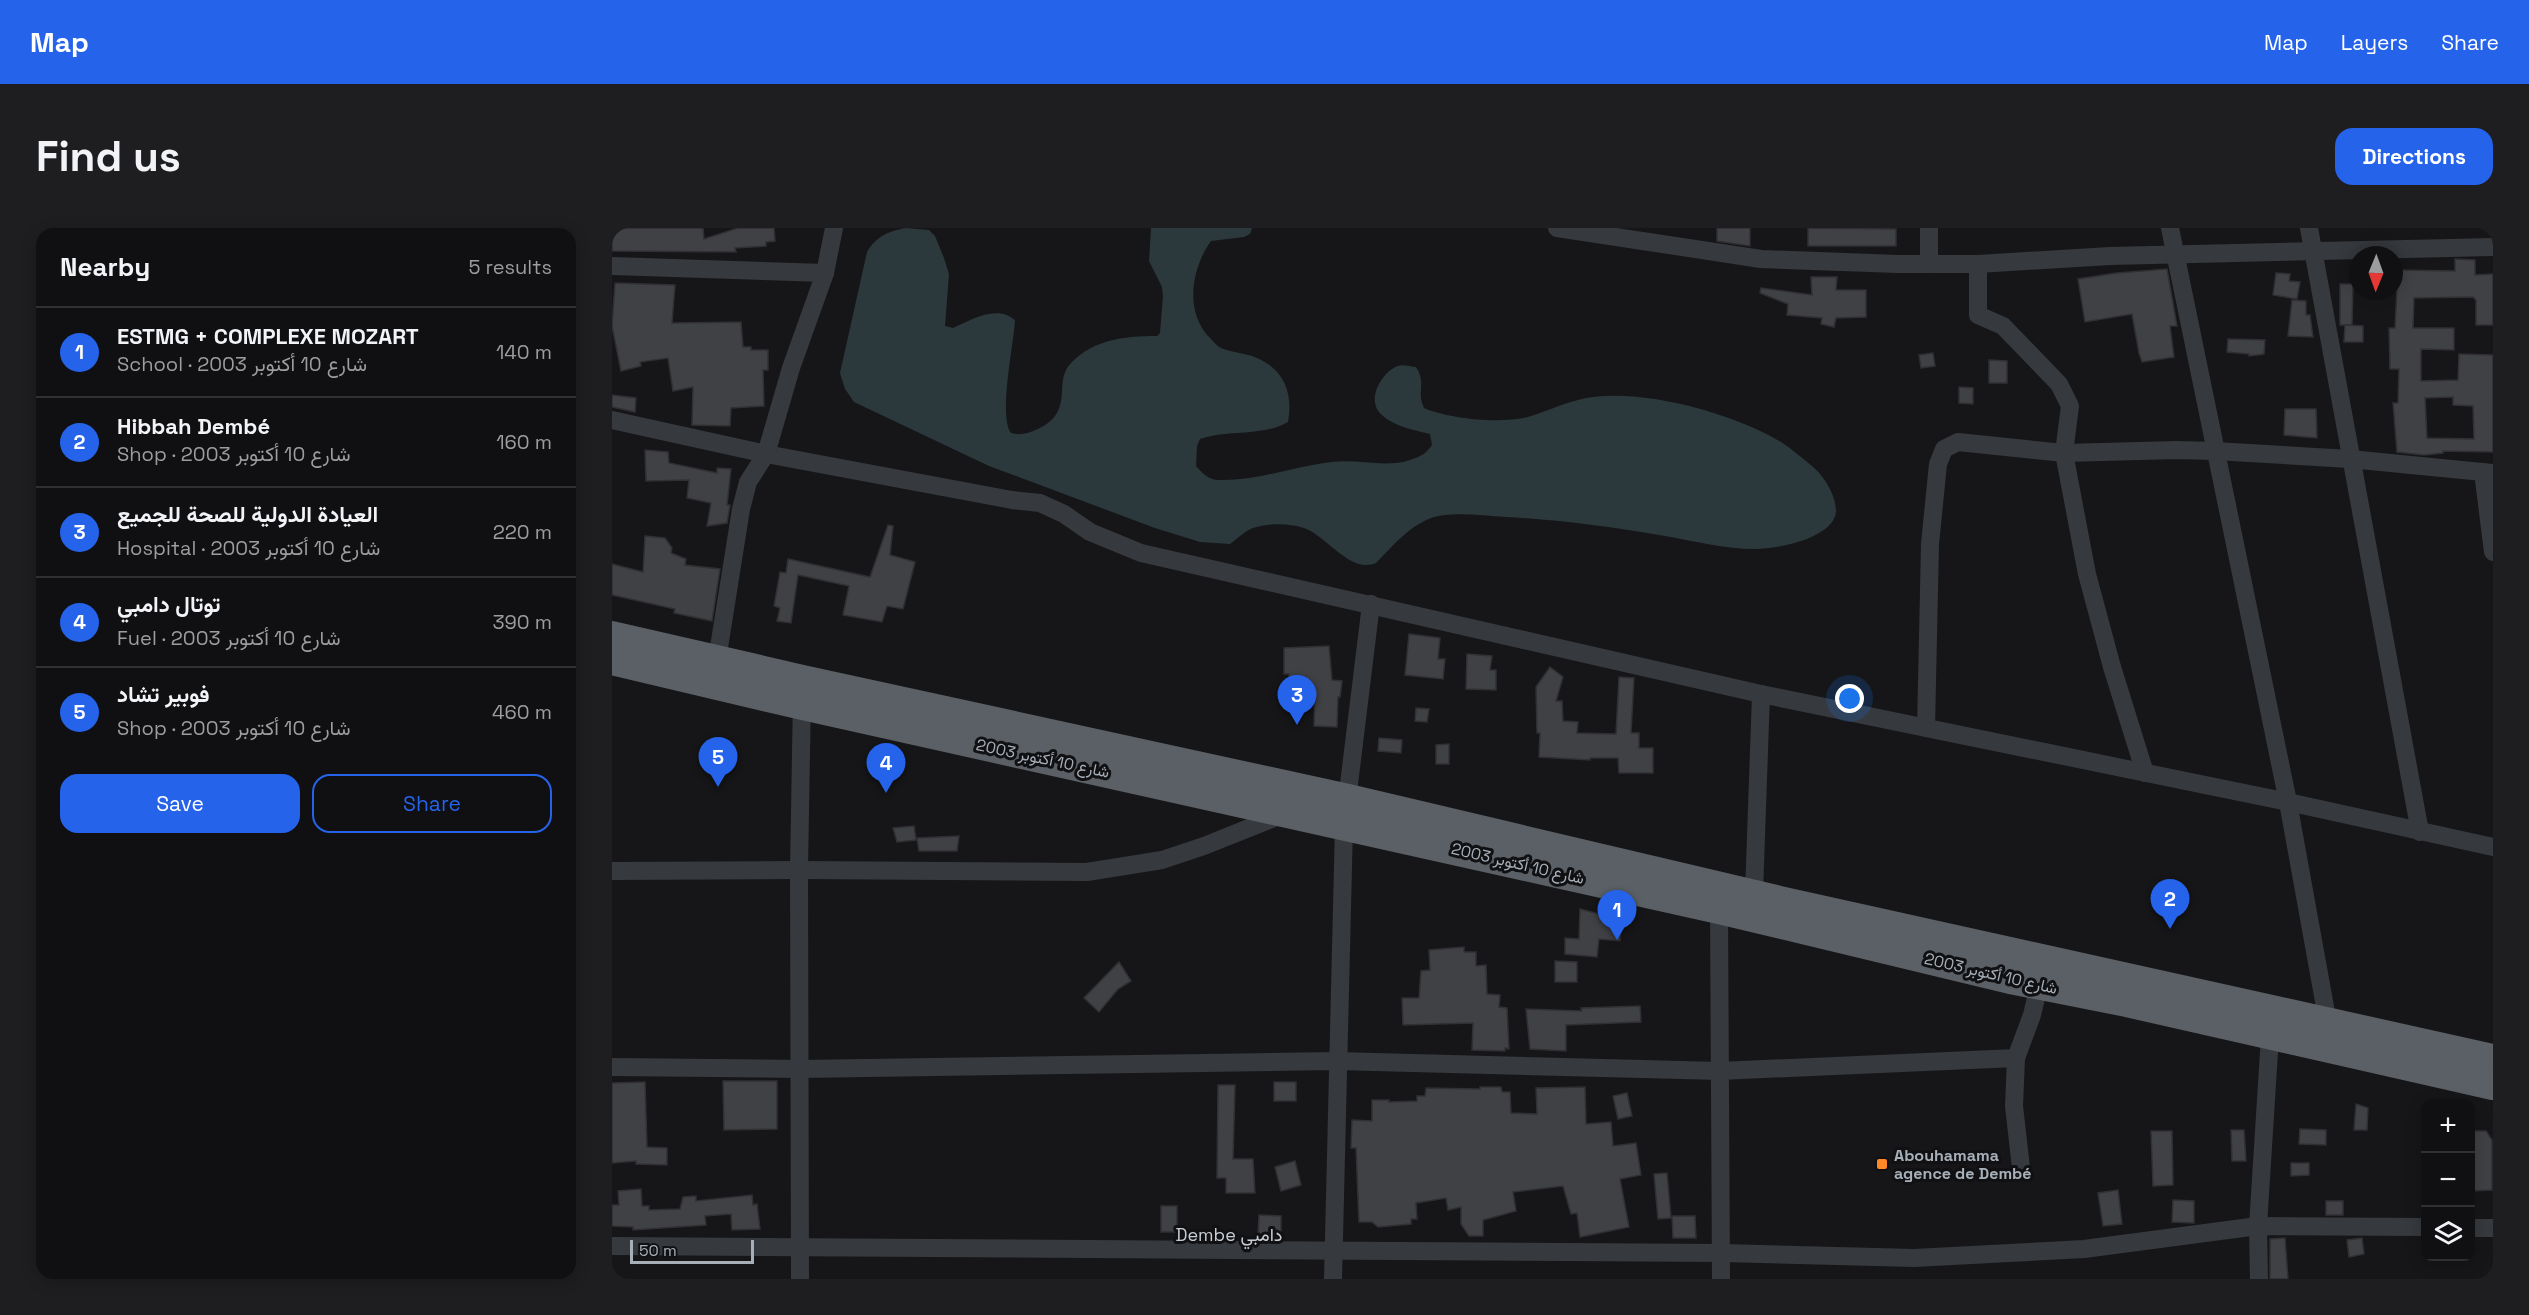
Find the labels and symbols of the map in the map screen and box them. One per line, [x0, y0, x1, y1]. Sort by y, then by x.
north arrow [2349, 246, 2403, 300]
pin: 3 [1278, 676, 1316, 725]
your location [1835, 684, 1864, 713]
street label: شارع 10 أكتوبر 2003 [974, 734, 1112, 784]
pin: 5 [698, 738, 738, 787]
pin: 4 [866, 744, 906, 793]
street label: شارع 10 أكتوبر 2003 [1449, 838, 1586, 890]
pin: 2 [2150, 880, 2190, 929]
pin: 1 [1598, 890, 1636, 940]
street label: شارع 10 أكتوبر 2003 [1922, 948, 2059, 1000]
place label: Abouhamama agence de Dembé [1894, 1145, 2032, 1184]
marker: Abouhamama agence de Dembé [1875, 1157, 1889, 1171]
district label: Dembe دامبي [1176, 1223, 1282, 1250]
scale bar [630, 1237, 754, 1264]

